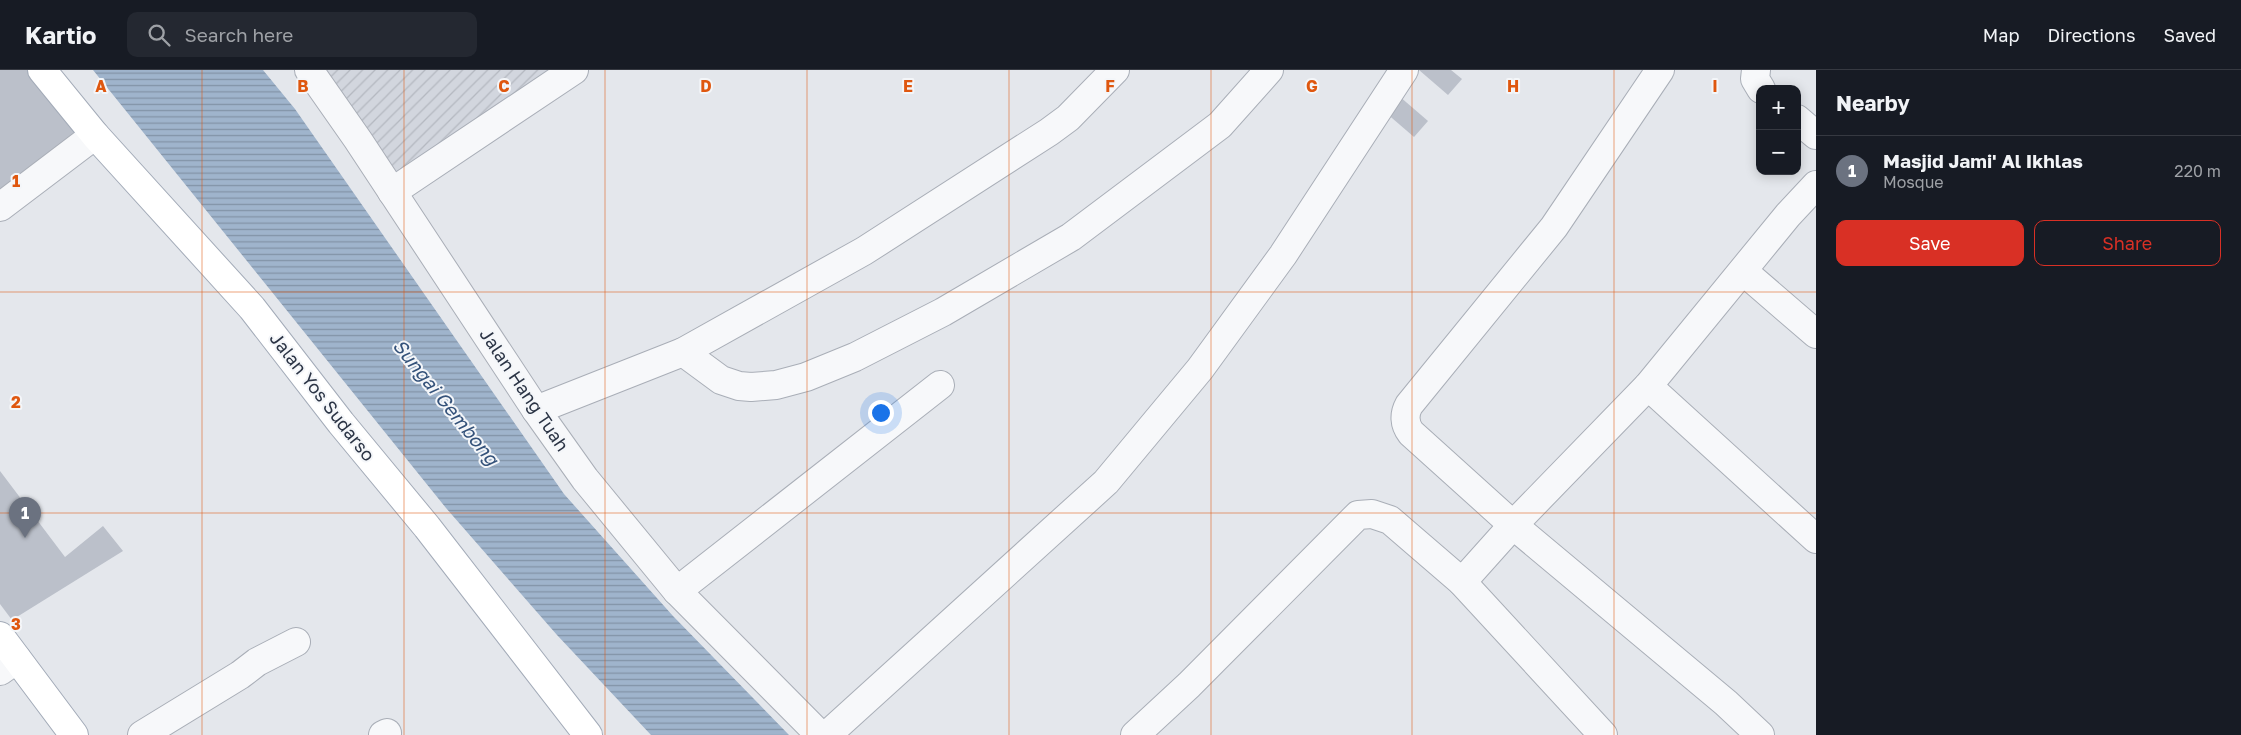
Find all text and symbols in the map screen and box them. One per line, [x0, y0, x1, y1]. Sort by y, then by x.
search box [127, 12, 477, 57]
text: Kartio [25, 20, 97, 49]
icon: search [145, 21, 173, 49]
text: Search here [185, 23, 293, 46]
text: Map [1983, 24, 2019, 46]
text: Directions [2047, 24, 2135, 46]
text: Saved [2163, 24, 2216, 46]
text: A [95, 76, 107, 96]
text: B [297, 76, 309, 96]
text: C [498, 76, 510, 96]
text: D [700, 76, 712, 96]
text: E [903, 76, 913, 96]
text: F [1105, 76, 1115, 96]
text: G [1306, 76, 1318, 96]
text: H [1507, 76, 1519, 96]
text: I [1712, 76, 1718, 96]
map controls [1756, 85, 1801, 175]
button: + [1756, 85, 1801, 130]
text: Nearby [1836, 90, 1910, 116]
button: − [1756, 130, 1801, 175]
text: Masjid Jami' Al Ikhlas [1883, 149, 2083, 172]
text: 1 [1848, 161, 1856, 181]
text: 220 m [2174, 161, 2221, 181]
text: 1 [12, 171, 20, 191]
text: Mosque [1883, 172, 1944, 192]
button: Save [1836, 220, 2024, 266]
button: Share [2034, 220, 2221, 266]
street label: Jalan Hang Tuah [475, 324, 574, 455]
street label: Jalan Yos Sudarso [266, 328, 380, 465]
water label: Sungai Gembong [389, 334, 505, 470]
text: 2 [11, 392, 21, 412]
your location [868, 400, 894, 426]
pin: 1 [9, 497, 41, 538]
text: 3 [11, 614, 21, 634]

